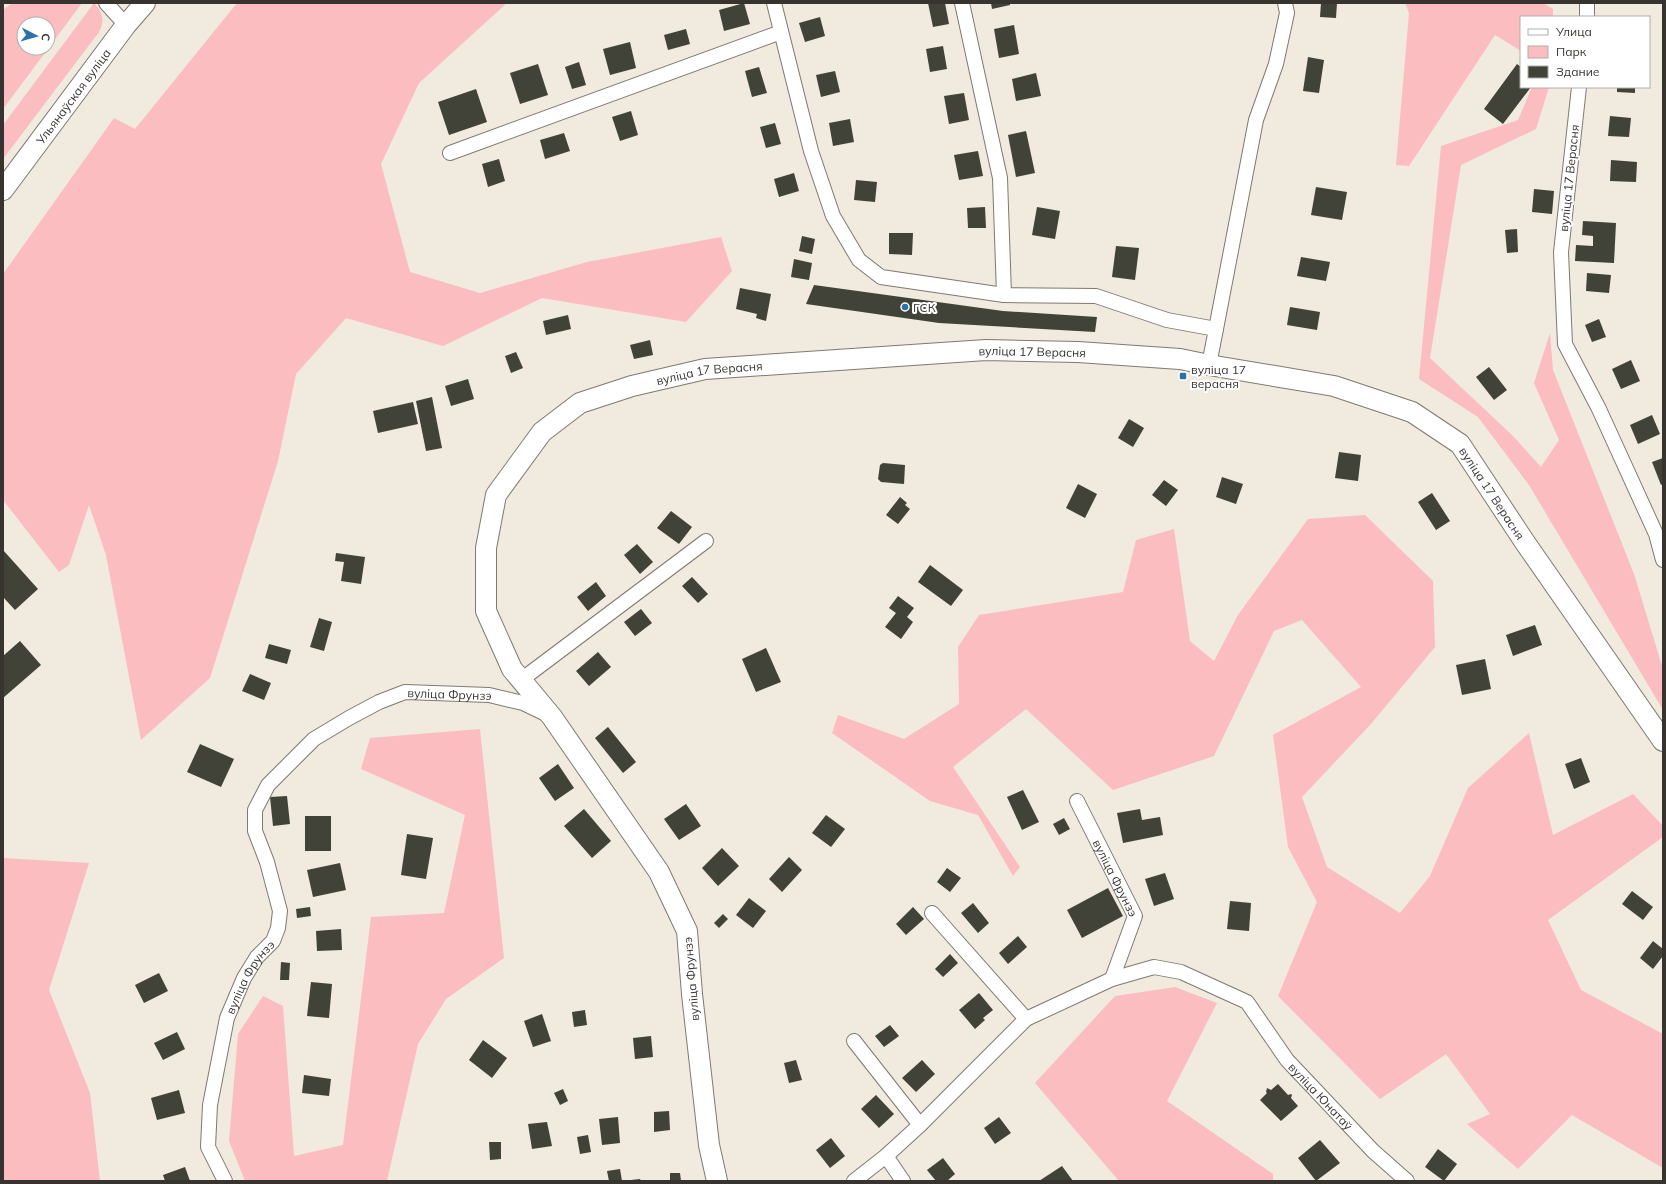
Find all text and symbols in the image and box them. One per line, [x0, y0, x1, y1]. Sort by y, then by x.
north arrow [16, 16, 56, 56]
legend [1520, 16, 1650, 88]
text: Улица [1555, 24, 1592, 39]
text: С [39, 33, 53, 42]
text: Парк [1556, 44, 1587, 59]
street label: Ульянаўская вуліца [32, 45, 113, 148]
text: Здание [1556, 64, 1600, 79]
street label: вуліца 17 Верасня [1556, 124, 1582, 232]
place label: ГСК [913, 300, 936, 315]
marker: ГСК [900, 302, 910, 312]
street label: вуліца 17 Верасня [978, 342, 1086, 360]
street label: вуліца 17 Верасня [655, 358, 763, 388]
place label: вуліца 17 верасня [1191, 362, 1246, 391]
marker: вуліца 17 верасня [1178, 371, 1188, 381]
street label: вуліца 17 Верасня [1456, 444, 1528, 542]
street label: вуліца Фрунзэ [407, 685, 492, 703]
street label: вуліца Фрунзэ [1090, 837, 1141, 919]
street label: вуліца Фрунзэ [680, 936, 702, 1022]
street label: вуліца Фрунзэ [222, 937, 277, 1016]
street label: вуліца Юнатаў [1286, 1059, 1357, 1133]

